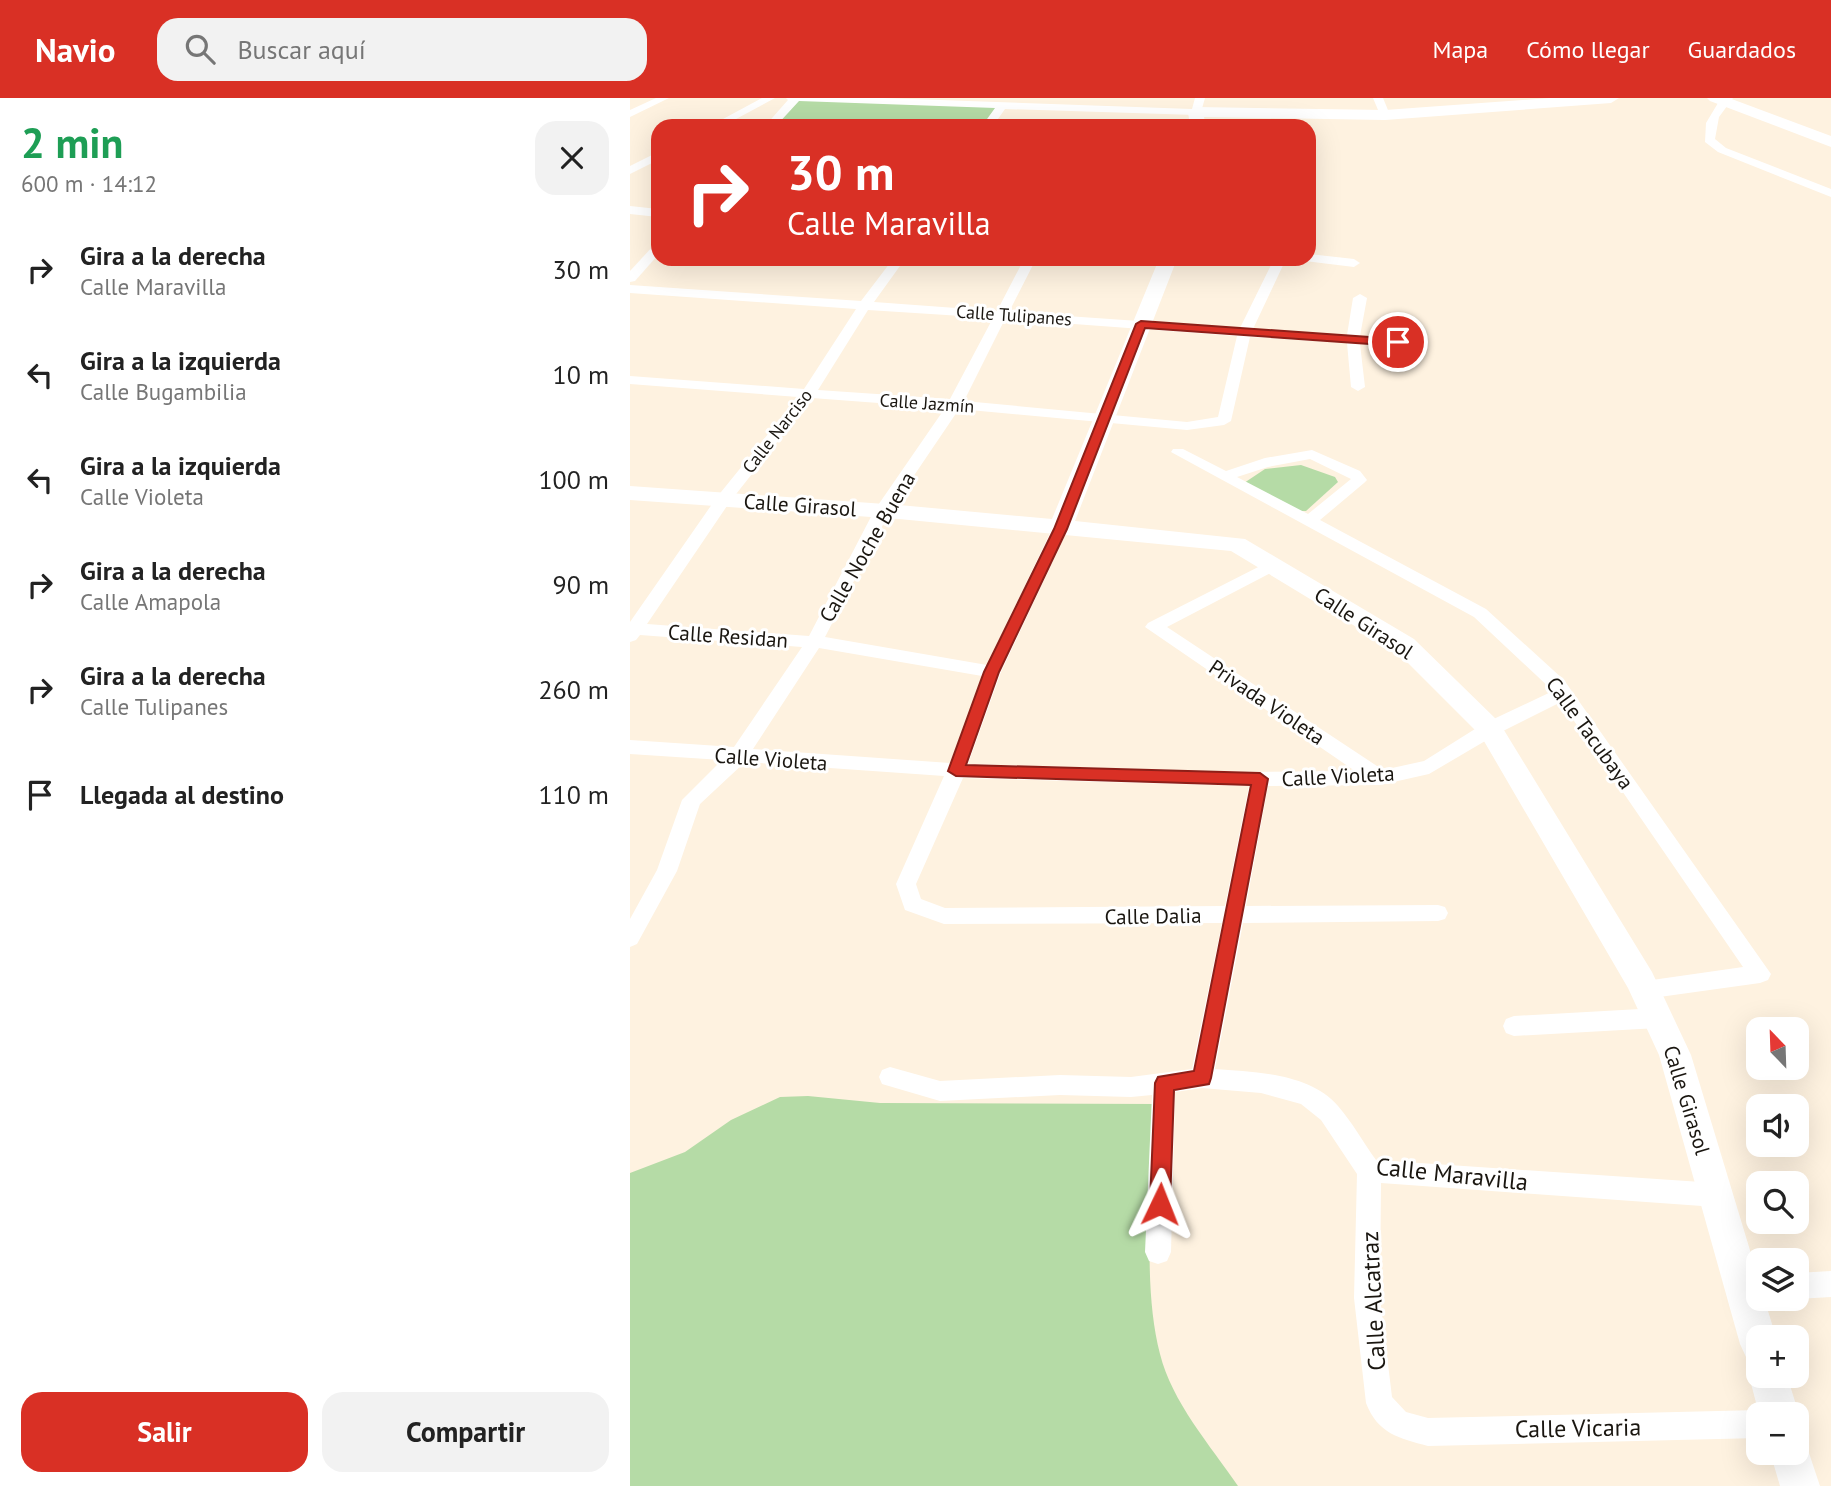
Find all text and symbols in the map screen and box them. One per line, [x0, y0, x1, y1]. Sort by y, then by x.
search box [157, 18, 647, 81]
text: Navio [35, 28, 115, 71]
icon: search [181, 30, 219, 68]
text: Buscar aquí [237, 33, 366, 66]
text: Mapa [1432, 34, 1488, 65]
text: Cómo llegar [1526, 34, 1650, 65]
text: Guardados [1688, 34, 1796, 65]
text: 2 min [21, 115, 123, 170]
button: close [535, 121, 609, 195]
text: 30 m [787, 140, 894, 204]
icon: right [672, 147, 763, 238]
text: 600 m · 14:12 [21, 169, 157, 198]
text: Calle Maravilla [787, 202, 991, 244]
text: Gira a la derecha [80, 239, 266, 272]
icon: right [21, 251, 59, 289]
text: 30 m [553, 253, 609, 286]
text: Calle Maravilla [80, 272, 226, 301]
street label: Calle Tulipanes [955, 299, 1073, 331]
pin [1368, 312, 1428, 372]
icon: arrive [1379, 323, 1417, 361]
text: Gira a la izquierda [80, 344, 281, 377]
icon: left [21, 356, 59, 394]
text: 10 m [553, 358, 609, 391]
text: Calle Bugambilia [80, 377, 247, 406]
street label: Calle Narciso [737, 384, 817, 478]
street label: Calle Jazmín [879, 388, 975, 418]
text: Gira a la izquierda [80, 449, 281, 482]
icon: left [21, 461, 59, 499]
text: 100 m [538, 463, 609, 496]
street label: Calle Noche Buena [813, 467, 921, 627]
text: Calle Violeta [80, 482, 204, 511]
street label: Calle Girasol [743, 488, 857, 522]
text: Gira a la derecha [80, 554, 266, 587]
icon: right [21, 566, 59, 604]
text: 90 m [553, 568, 609, 601]
street label: Calle Girasol [1309, 581, 1419, 665]
text: Calle Amapola [80, 587, 221, 616]
street label: Calle Residan [667, 618, 789, 654]
street label: Privada Violeta [1204, 653, 1330, 751]
text: Gira a la derecha [80, 659, 266, 692]
icon: right [21, 671, 59, 709]
street label: Calle Tacubaya [1540, 671, 1640, 795]
text: 260 m [538, 673, 609, 706]
text: Calle Tulipanes [80, 692, 228, 721]
street label: Calle Violeta [714, 742, 828, 776]
street label: Calle Violeta [1281, 760, 1395, 792]
icon: arrive [21, 776, 59, 814]
text: Llegada al destino [80, 778, 284, 811]
text: 110 m [538, 778, 609, 811]
street label: Calle Dalia [1104, 902, 1202, 930]
north arrow [1746, 1017, 1810, 1080]
map controls [1746, 1017, 1809, 1465]
street label: Calle Girasol [1658, 1042, 1716, 1158]
button: sound [1746, 1094, 1809, 1157]
street label: Calle Maravilla [1374, 1151, 1530, 1197]
position arrow [1123, 1167, 1197, 1241]
button: search [1746, 1171, 1809, 1234]
street label: Calle Alcatraz [1354, 1230, 1392, 1372]
button: layers [1746, 1248, 1809, 1311]
button: + [1746, 1325, 1809, 1388]
button: Salir [21, 1392, 308, 1472]
button: Compartir [322, 1392, 609, 1472]
button: − [1746, 1402, 1809, 1465]
street label: Calle Vicaria [1515, 1411, 1641, 1445]

